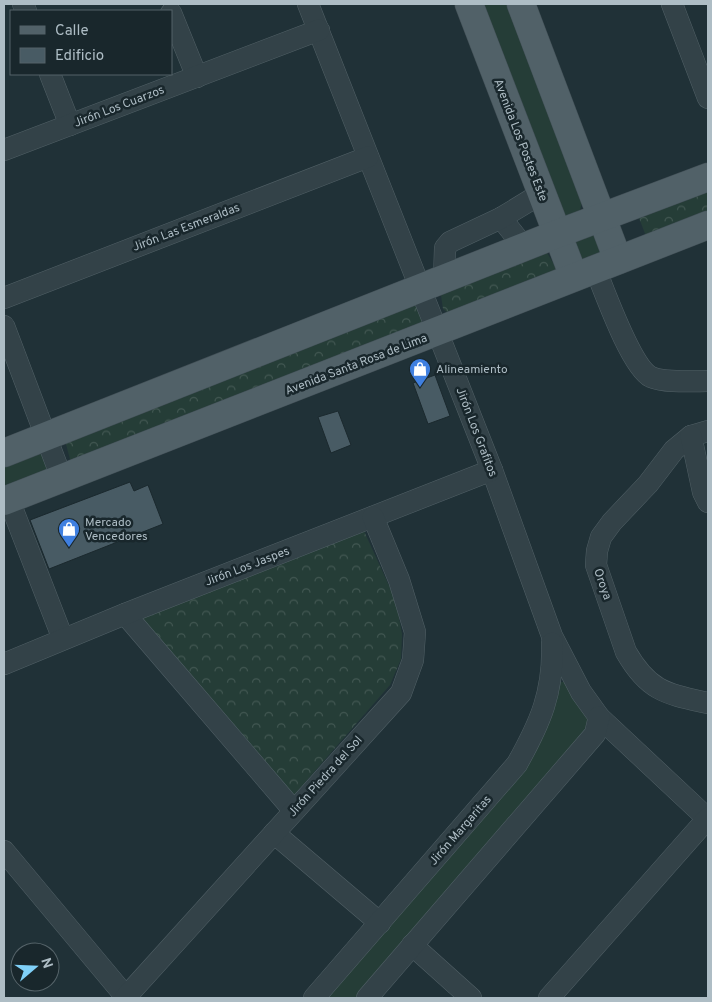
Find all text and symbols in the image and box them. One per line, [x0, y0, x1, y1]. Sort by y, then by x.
legend [10, 10, 172, 75]
text: Calle [55, 22, 89, 41]
text: Edificio [55, 47, 104, 66]
street label: Avenida Los Postes Este [489, 77, 551, 204]
street label: Jirón Los Cuarzos [72, 82, 167, 132]
street label: Jirón Las Esmeraldas [130, 200, 242, 256]
street label: Avenida Santa Rosa de Lima [283, 330, 430, 399]
shop icon: Alineamiento [408, 357, 432, 388]
place label: Alineamiento [436, 362, 508, 378]
street label: Jirón Los Grafitos [452, 385, 500, 479]
place label: Mercado Vencedores [85, 515, 148, 545]
shop icon: Mercado Vencedores [57, 517, 81, 548]
street label: Jirón Los Jaspes [203, 543, 292, 590]
street label: Oroya [589, 566, 615, 602]
street label: Jirón Piedra del Sol [285, 733, 366, 821]
street label: Jirón Margaritas [426, 792, 496, 869]
north arrow [10, 942, 60, 992]
text: N [36, 956, 56, 971]

